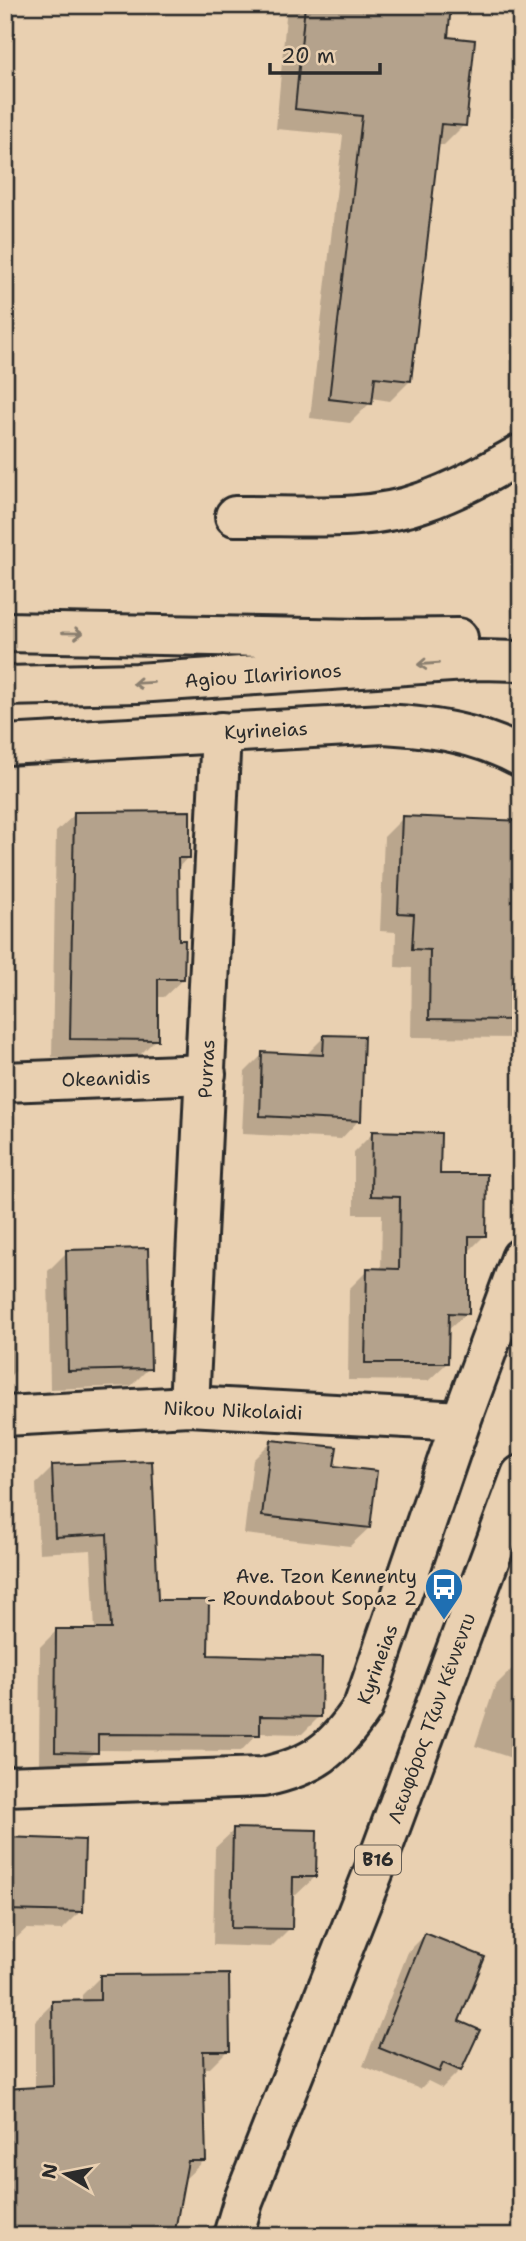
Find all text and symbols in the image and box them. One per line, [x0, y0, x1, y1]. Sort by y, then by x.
scale bar [270, 32, 381, 76]
text: 20 m [281, 42, 335, 70]
one-way arrow [62, 626, 85, 640]
street label: Agiou Ilaririonos [184, 658, 342, 693]
one-way arrow [417, 658, 440, 671]
one-way arrow [132, 676, 155, 689]
street label: Kyrineias [224, 716, 308, 745]
street label: Purras [192, 1039, 221, 1099]
street label: Okeanidis [61, 1064, 151, 1093]
street label: Nikou Nikolaidi [163, 1396, 303, 1425]
place label: Ave. Tzon Kennenty - Roundabout Sopaz 2 [207, 1564, 417, 1611]
bus stop icon: Ave. Tzon Kennenty - Roundabout Sopaz 2 [423, 1566, 465, 1621]
street label: Λεωφόρος Τζων Κέννεντυ [382, 1610, 481, 1826]
street label: Kyrineias [351, 1621, 404, 1708]
road number: B16 [355, 1846, 401, 1874]
north arrow [32, 2140, 102, 2210]
text: N [36, 2162, 63, 2181]

